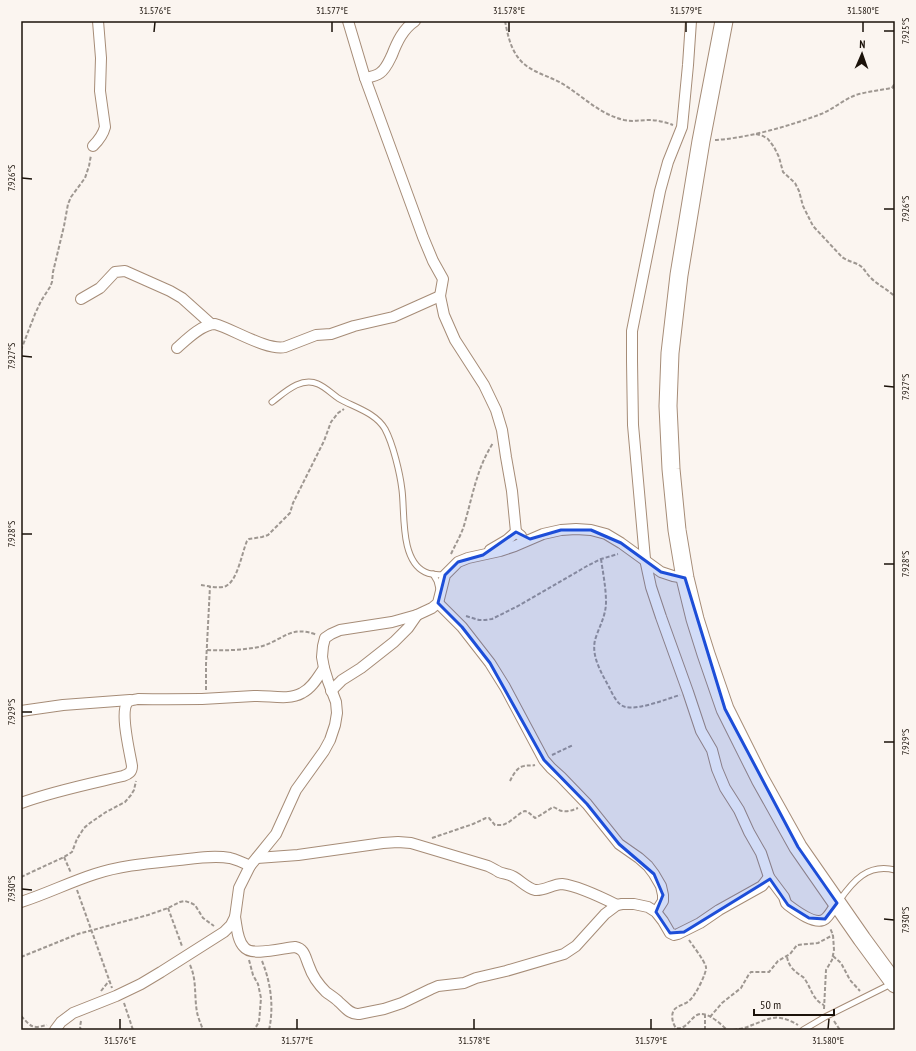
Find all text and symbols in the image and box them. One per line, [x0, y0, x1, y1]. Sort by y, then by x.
text: 31.576°E [139, 4, 171, 17]
text: 31.577°E [316, 4, 348, 17]
text: 31.578°E [493, 4, 525, 17]
text: 31.579°E [670, 4, 702, 17]
text: 31.580°E [847, 4, 879, 17]
text: 7.925°S [899, 18, 912, 44]
north arrow [842, 34, 882, 74]
text: N [859, 37, 866, 51]
text: 7.926°S [5, 165, 18, 191]
text: 7.926°S [899, 196, 912, 222]
text: 7.927°S [5, 343, 18, 369]
text: 7.927°S [899, 374, 912, 400]
text: 7.928°S [5, 521, 18, 547]
text: 7.928°S [899, 551, 912, 577]
text: 7.929°S [5, 699, 18, 725]
text: 7.929°S [899, 729, 912, 755]
text: 7.930°S [5, 876, 18, 902]
text: 7.930°S [899, 907, 912, 933]
scale bar [754, 991, 834, 1017]
text: 50 m [760, 997, 781, 1012]
text: 31.576°E [104, 1034, 136, 1047]
text: 31.577°E [281, 1034, 313, 1047]
text: 31.578°E [458, 1034, 490, 1047]
text: 31.579°E [635, 1034, 667, 1047]
text: 31.580°E [812, 1034, 844, 1047]

